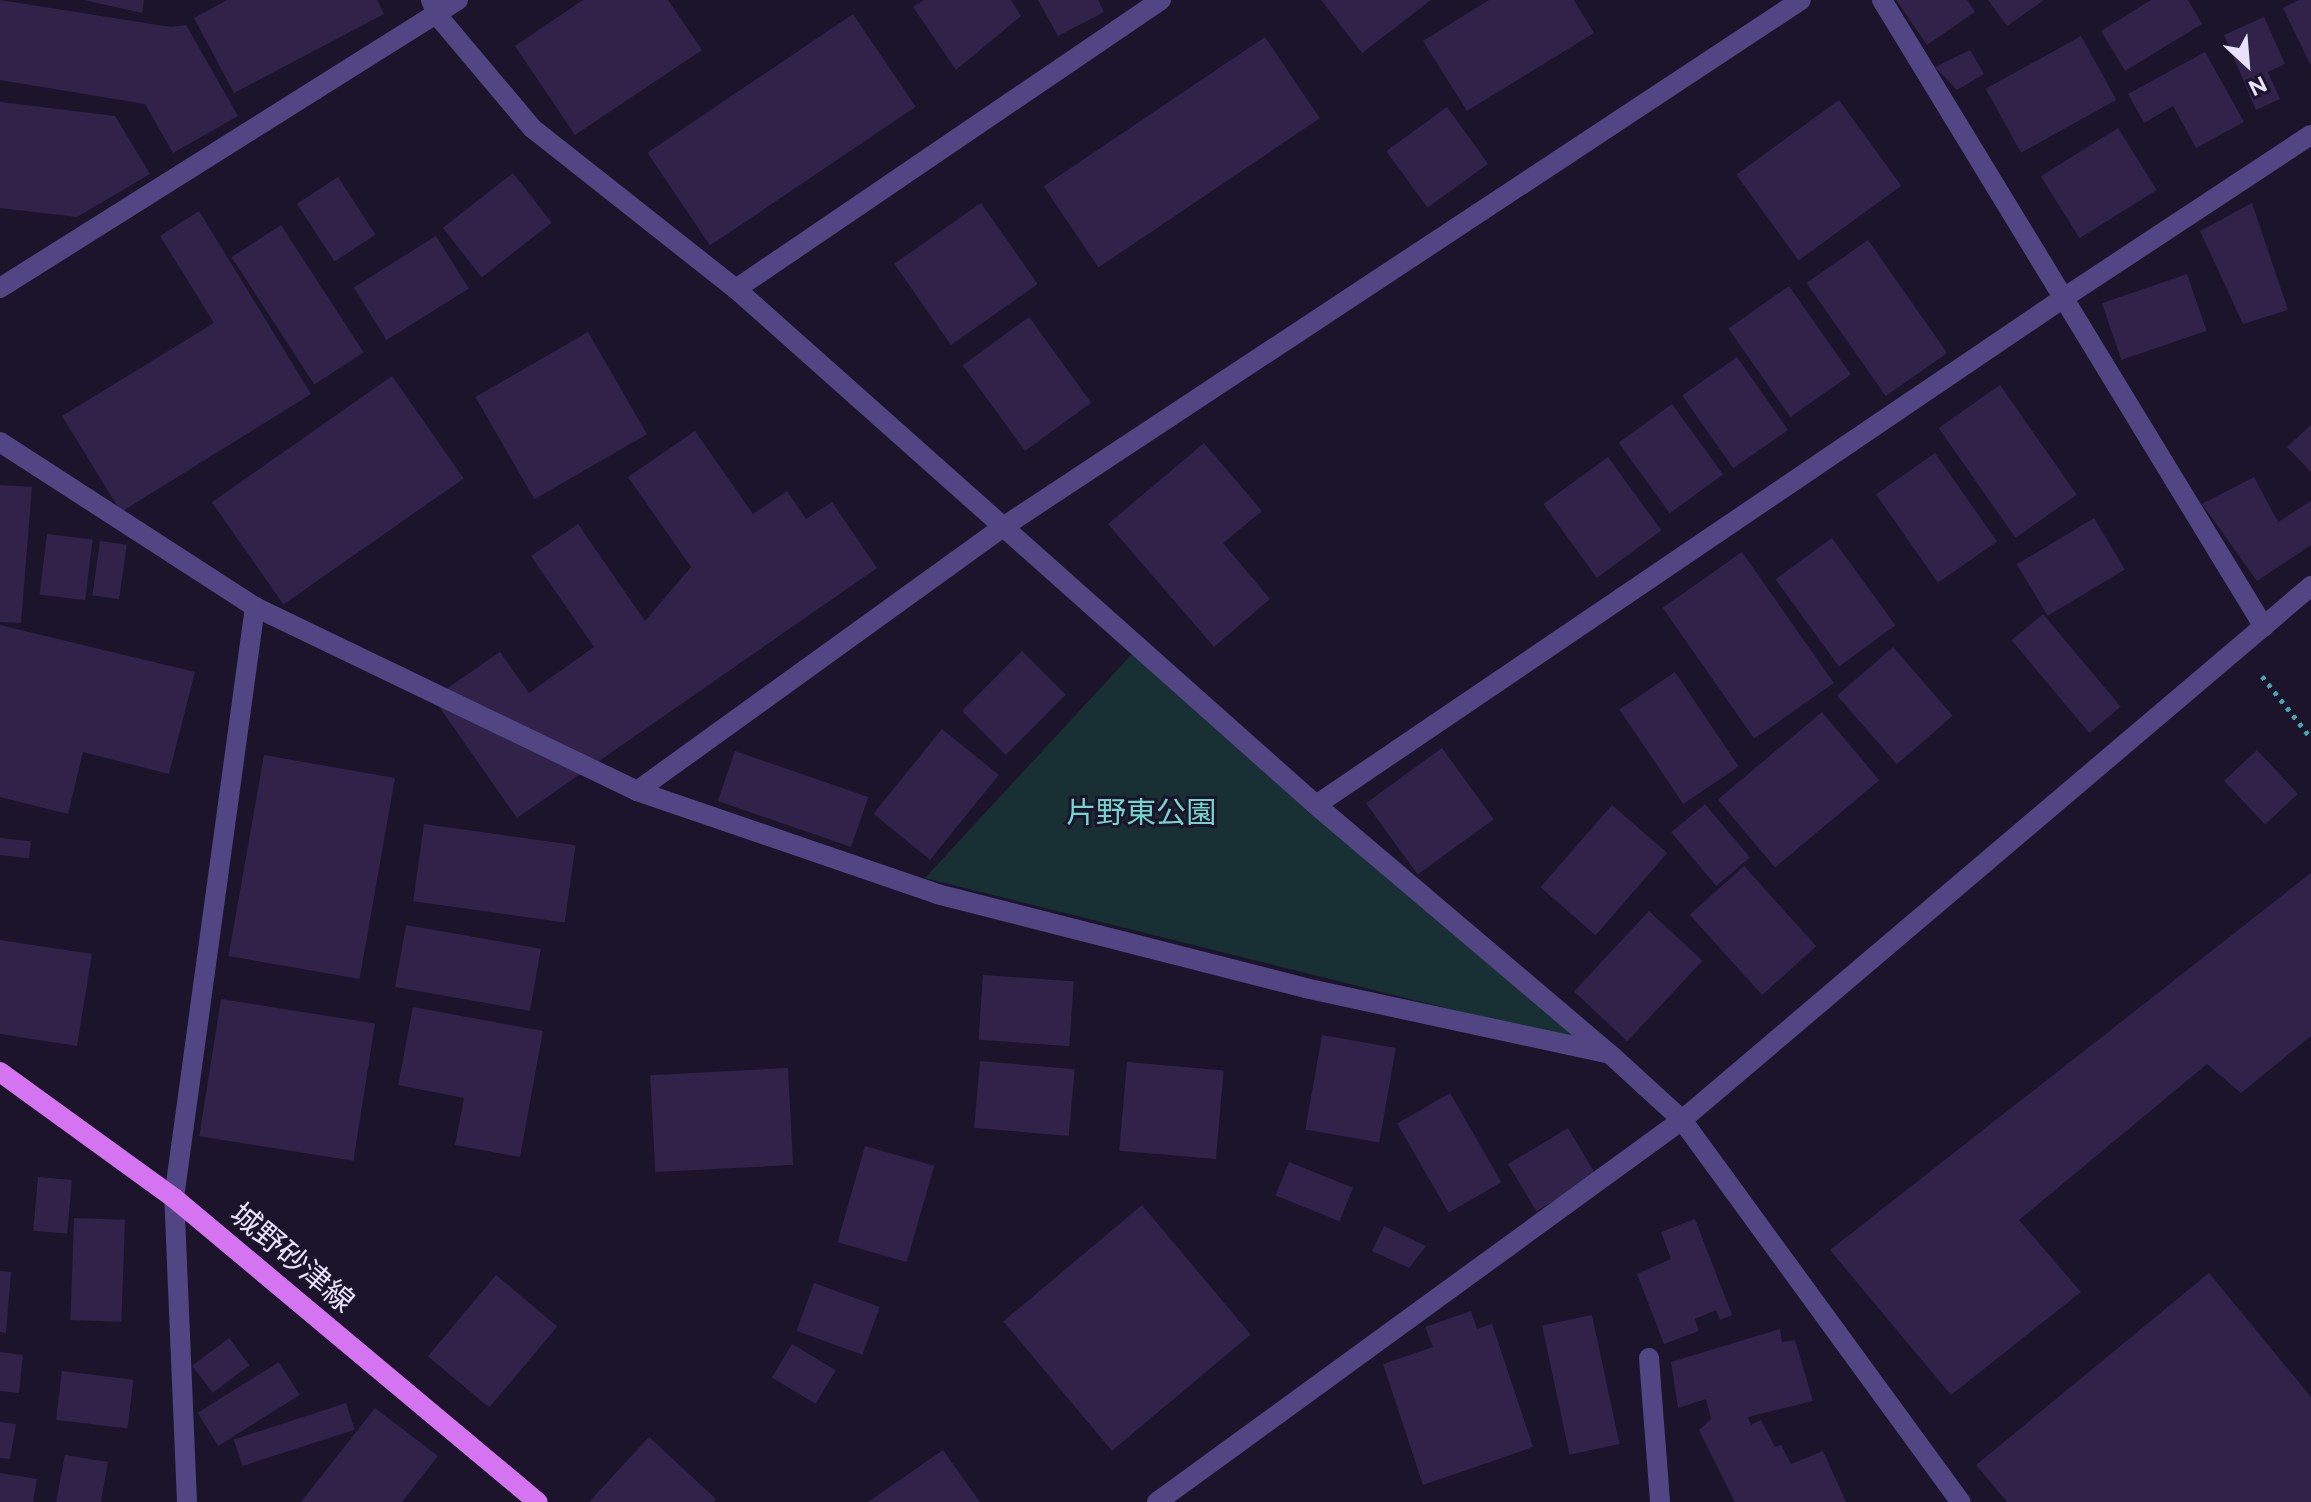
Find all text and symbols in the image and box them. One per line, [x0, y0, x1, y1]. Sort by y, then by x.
north arrow [2207, 24, 2287, 104]
text: N [2244, 70, 2271, 102]
park label: 片野東公園 [1066, 795, 1216, 831]
street label: 城野砂津線 [223, 1196, 361, 1320]

